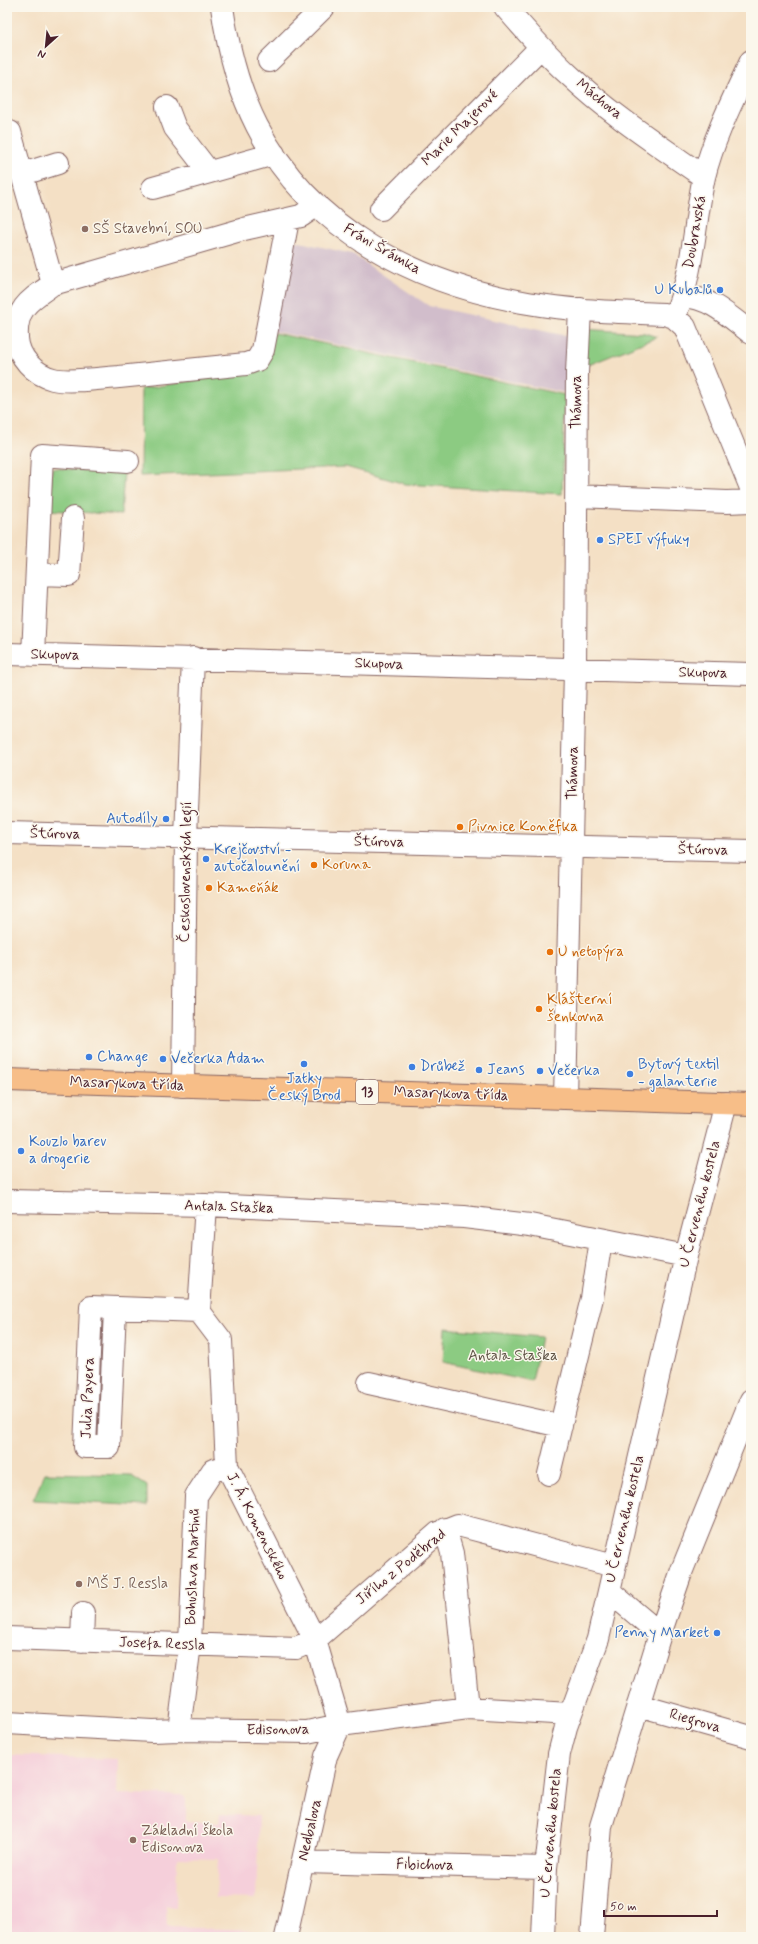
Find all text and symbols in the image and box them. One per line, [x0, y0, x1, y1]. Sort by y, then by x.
north arrow [26, 26, 66, 66]
text: N [35, 46, 48, 62]
street label: Máchova [572, 74, 627, 124]
street label: Marie Majerové [417, 85, 503, 171]
street label: Doubravská [679, 194, 711, 270]
place label: SŠ Stavební, SOU [93, 219, 203, 239]
street label: Fráni Šrámka [340, 219, 425, 279]
marker: SŠ Stavební, SOU [80, 224, 90, 234]
place label: U Kubalů [654, 280, 712, 300]
marker: U Kubalů [715, 285, 725, 295]
street label: Thámova [567, 375, 587, 429]
place label: SPEI výfuky [608, 530, 689, 550]
marker: SPEI výfuky [595, 535, 605, 545]
street label: Skupova [30, 645, 80, 665]
street label: Skupova [354, 653, 404, 675]
street label: Skupova [678, 663, 728, 683]
street label: Thámova [563, 746, 583, 800]
street label: Československých legií [174, 801, 198, 943]
place label: Autodíly [106, 809, 158, 829]
marker: Autodíly [161, 814, 171, 824]
place label: Pivnice Koněfka [468, 817, 578, 837]
marker: Pivnice Koněfka [455, 822, 465, 832]
street label: Štúrova [30, 824, 81, 844]
street label: Štúrova [354, 832, 405, 852]
place label: Krejčovství - autočalounění [214, 840, 300, 877]
street label: Štúrova [678, 840, 729, 860]
marker: Krejčovství - autočalounění [201, 854, 211, 864]
place label: Koruna [322, 855, 372, 875]
marker: Koruna [309, 860, 319, 870]
place label: Kameňák [217, 878, 279, 898]
marker: Kameňák [204, 883, 214, 893]
place label: U netopýra [558, 942, 624, 962]
marker: U netopýra [545, 947, 555, 957]
place label: Klášterní šenkovna [547, 990, 613, 1027]
marker: Klášterní šenkovna [534, 1004, 544, 1014]
place label: Change [97, 1047, 148, 1067]
place label: Večerka Adam [171, 1049, 265, 1069]
marker: Change [84, 1052, 94, 1062]
marker: Večerka Adam [158, 1054, 168, 1064]
place label: Bytový textil - galanterie [638, 1055, 719, 1092]
place label: Drůbež [420, 1057, 465, 1077]
marker: Jatky Český Brod [299, 1059, 309, 1069]
place label: Jeans [487, 1060, 525, 1080]
place label: Večerka [548, 1061, 600, 1081]
marker: Drůbež [407, 1062, 417, 1072]
marker: Jeans [474, 1065, 484, 1075]
marker: Večerka [535, 1066, 545, 1076]
place label: Jatky Český Brod [267, 1069, 341, 1106]
marker: Bytový textil - galanterie [625, 1069, 635, 1079]
street label: Masarykova třída [69, 1072, 185, 1096]
road number: 13 [356, 1080, 378, 1104]
street label: Masarykova třída [393, 1082, 509, 1106]
place label: Kouzlo barev a drogerie [29, 1132, 107, 1169]
street label: U Červeného kostela [674, 1138, 725, 1270]
marker: Kouzlo barev a drogerie [16, 1146, 26, 1156]
street label: Antala Staška [184, 1195, 274, 1219]
park label: Antala Staška [468, 1346, 558, 1366]
street label: Julia Payera [77, 1357, 99, 1439]
street label: U Červeného kostela [600, 1453, 649, 1585]
street label: J. Á. Komenského [221, 1469, 293, 1583]
street label: Bohuslava Martinů [181, 1508, 205, 1626]
street label: Jiřího z Poděbrad [352, 1524, 450, 1610]
place label: MŠ J. Ressla [87, 1574, 168, 1594]
marker: MŠ J. Ressla [74, 1579, 84, 1589]
place label: Penny Market [614, 1623, 709, 1643]
marker: Penny Market [712, 1628, 722, 1638]
street label: Josefa Ressla [118, 1632, 206, 1656]
street label: Riegrova [667, 1704, 723, 1739]
street label: Edisonova [246, 1719, 310, 1741]
street label: U Červeného kostela [534, 1767, 567, 1899]
street label: Nedbalova [293, 1797, 327, 1863]
place label: Základní škola Edisonova [141, 1821, 233, 1858]
marker: Základní škola Edisonova [128, 1835, 138, 1845]
street label: Fibichova [396, 1854, 454, 1876]
scale bar [604, 1892, 717, 1918]
text: 50 m [610, 1899, 637, 1915]

